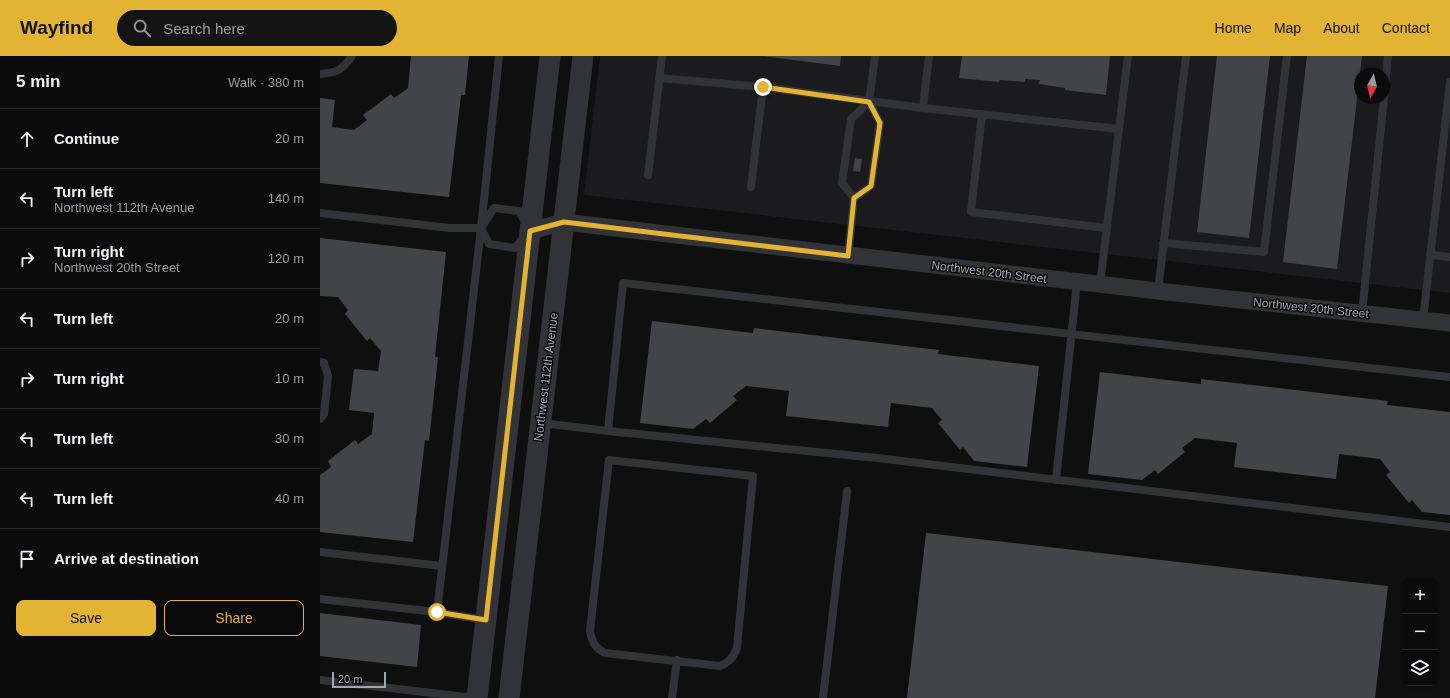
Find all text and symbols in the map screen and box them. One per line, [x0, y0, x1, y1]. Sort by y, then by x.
search box [117, 10, 397, 46]
text: Wayfind [20, 17, 93, 38]
icon: search [131, 17, 153, 39]
text: Search here [163, 20, 245, 37]
text: Home [1215, 20, 1252, 36]
text: Map [1274, 20, 1301, 36]
text: About [1323, 20, 1360, 36]
text: Contact [1382, 20, 1430, 36]
north arrow [1354, 68, 1390, 104]
text: 5 min [16, 72, 60, 91]
text: Walk · 380 m [228, 75, 304, 90]
route end [754, 78, 772, 96]
icon: ahead [16, 128, 38, 150]
text: Continue [54, 130, 119, 147]
text: 20 m [275, 131, 304, 146]
text: Turn left [54, 183, 113, 200]
icon: left [16, 188, 38, 210]
text: 140 m [268, 191, 304, 206]
text: Northwest 112th Avenue [54, 200, 194, 215]
text: Turn right [54, 243, 124, 260]
icon: right [16, 248, 38, 270]
text: 120 m [268, 251, 304, 266]
street label: Northwest 20th Street [931, 258, 1048, 286]
text: Northwest 20th Street [54, 260, 180, 275]
street label: Northwest 20th Street [1253, 295, 1370, 321]
icon: left [16, 308, 38, 330]
text: Turn left [54, 310, 113, 327]
text: 20 m [275, 311, 304, 326]
street label: Northwest 112th Avenue [531, 311, 561, 442]
icon: right [16, 368, 38, 390]
text: Turn right [54, 370, 124, 387]
text: 10 m [275, 371, 304, 386]
icon: left [16, 428, 38, 450]
text: Turn left [54, 430, 113, 447]
text: 30 m [275, 431, 304, 446]
icon: left [16, 488, 38, 510]
text: Turn left [54, 490, 113, 507]
text: 40 m [275, 491, 304, 506]
icon: arrive [16, 548, 38, 570]
text: Arrive at destination [54, 550, 199, 567]
map controls [1402, 578, 1438, 686]
button: + [1402, 578, 1438, 614]
button: Save [16, 600, 156, 636]
button: Share [164, 600, 304, 636]
route start [428, 603, 446, 621]
button: − [1402, 614, 1438, 650]
button: layers [1402, 650, 1438, 686]
scale bar [332, 670, 386, 689]
text: 20 m [338, 673, 362, 685]

